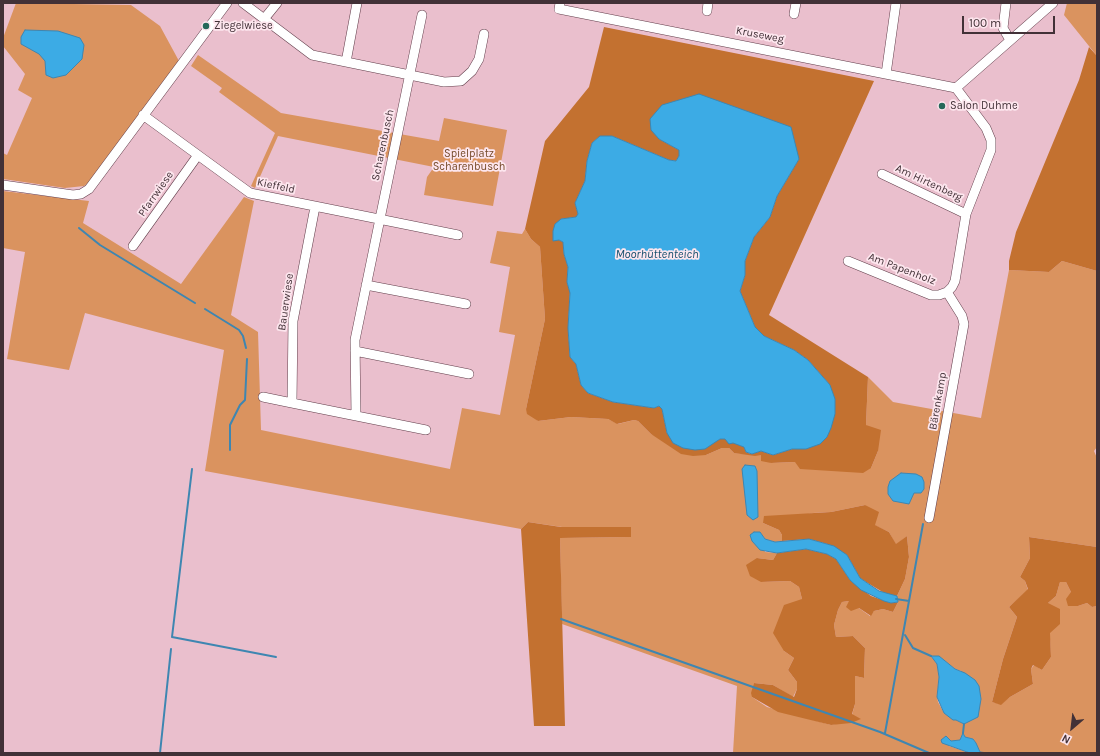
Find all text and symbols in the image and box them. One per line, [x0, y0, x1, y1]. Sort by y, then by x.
scale bar [964, 8, 1057, 34]
text: 100 m [969, 16, 1001, 30]
place label: Ziegelwiese [214, 19, 273, 33]
marker: Ziegelwiese [201, 21, 211, 31]
street label: Kruseweg [735, 24, 785, 46]
place label: Salon Duhme [950, 99, 1018, 113]
marker: Salon Duhme [937, 101, 947, 111]
street label: Scharenbusch [369, 108, 397, 182]
park label: Spielplatz Scharenbusch [433, 147, 505, 173]
street label: Am Hirtenberg [893, 162, 965, 204]
street label: Pfarrwiese [136, 169, 176, 219]
street label: Kieffeld [256, 176, 296, 196]
water label: Moorhüttenteich [615, 248, 699, 262]
street label: Am Papenholz [866, 250, 938, 288]
street label: Bauerwiese [275, 273, 297, 331]
street label: Bärenkamp [926, 371, 950, 431]
north arrow [1052, 708, 1092, 748]
text: N [1060, 731, 1073, 747]

